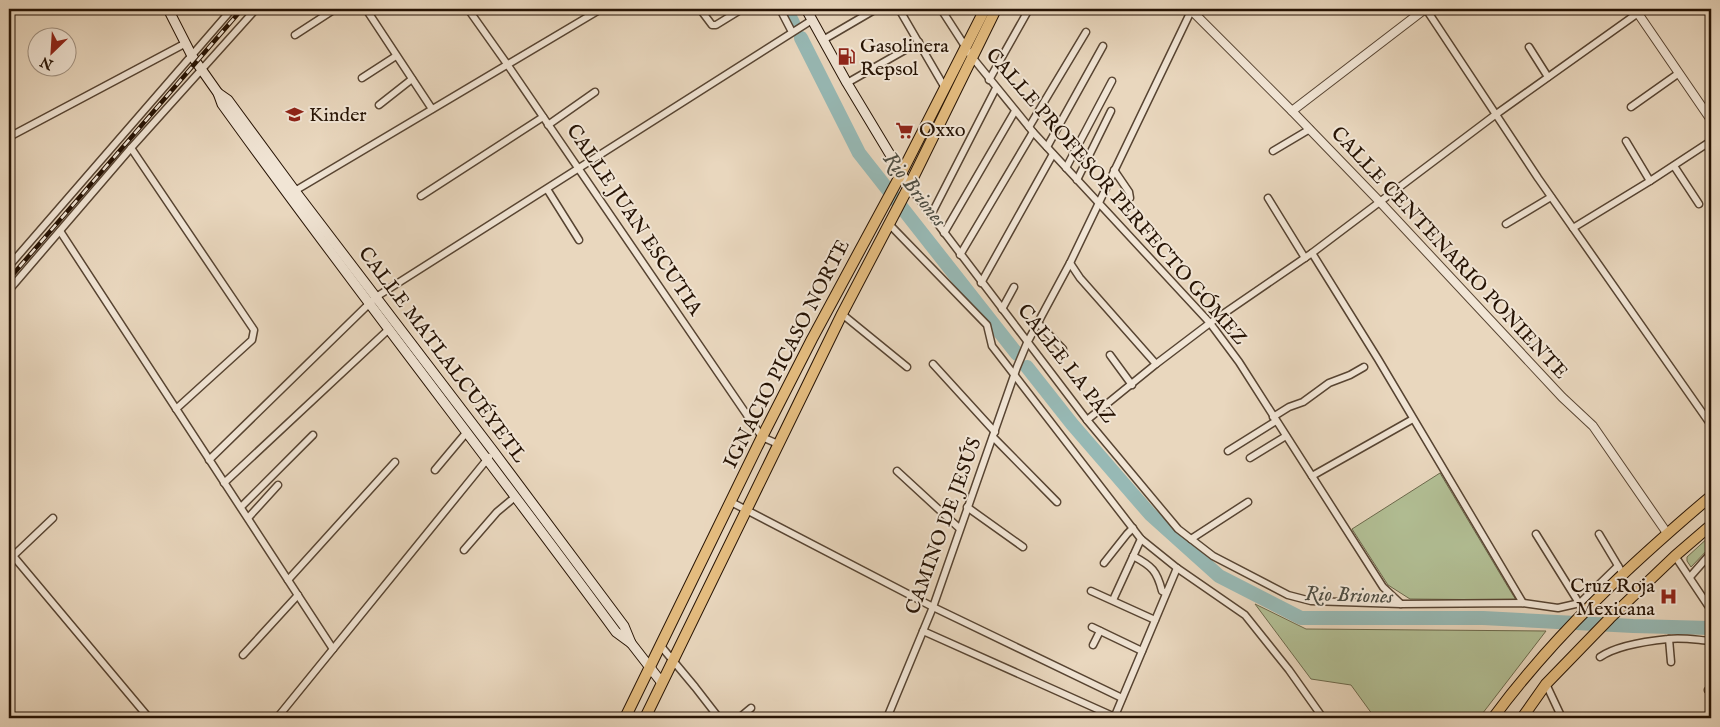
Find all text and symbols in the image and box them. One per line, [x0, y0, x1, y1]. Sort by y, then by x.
north arrow [28, 28, 78, 78]
place label: Gasolinera Repsol [860, 34, 949, 82]
street label: CALLE PROFESOR PERFECTO GÓMEZ [980, 43, 1252, 351]
fuel station icon: Gasolinera Repsol [836, 47, 856, 67]
text: N [38, 52, 57, 74]
place label: Kinder [309, 103, 367, 128]
school or university icon: Kinder [285, 105, 305, 125]
place label: Oxxo [919, 118, 966, 143]
street label: CALLE JUAN ESCUTIA [560, 119, 708, 321]
supermarket icon: Oxxo [895, 120, 915, 140]
street label: CALLE CENTENARIO PONIENTE [1325, 121, 1573, 385]
water label: Rio Briones [876, 147, 952, 234]
street label: IGNACIO PICASO NORTE [718, 235, 856, 473]
street label: CALLE MATLALCUÉYETL [353, 242, 532, 469]
street label: CALLE LA PAZ [1011, 299, 1121, 429]
street label: CAMINO DE JESÚS [900, 434, 988, 618]
place label: Cruz Roja Mexicana [1570, 574, 1655, 622]
water label: Rio Briones [1304, 581, 1395, 611]
hospital icon: Cruz Roja Mexicana [1659, 587, 1679, 607]

